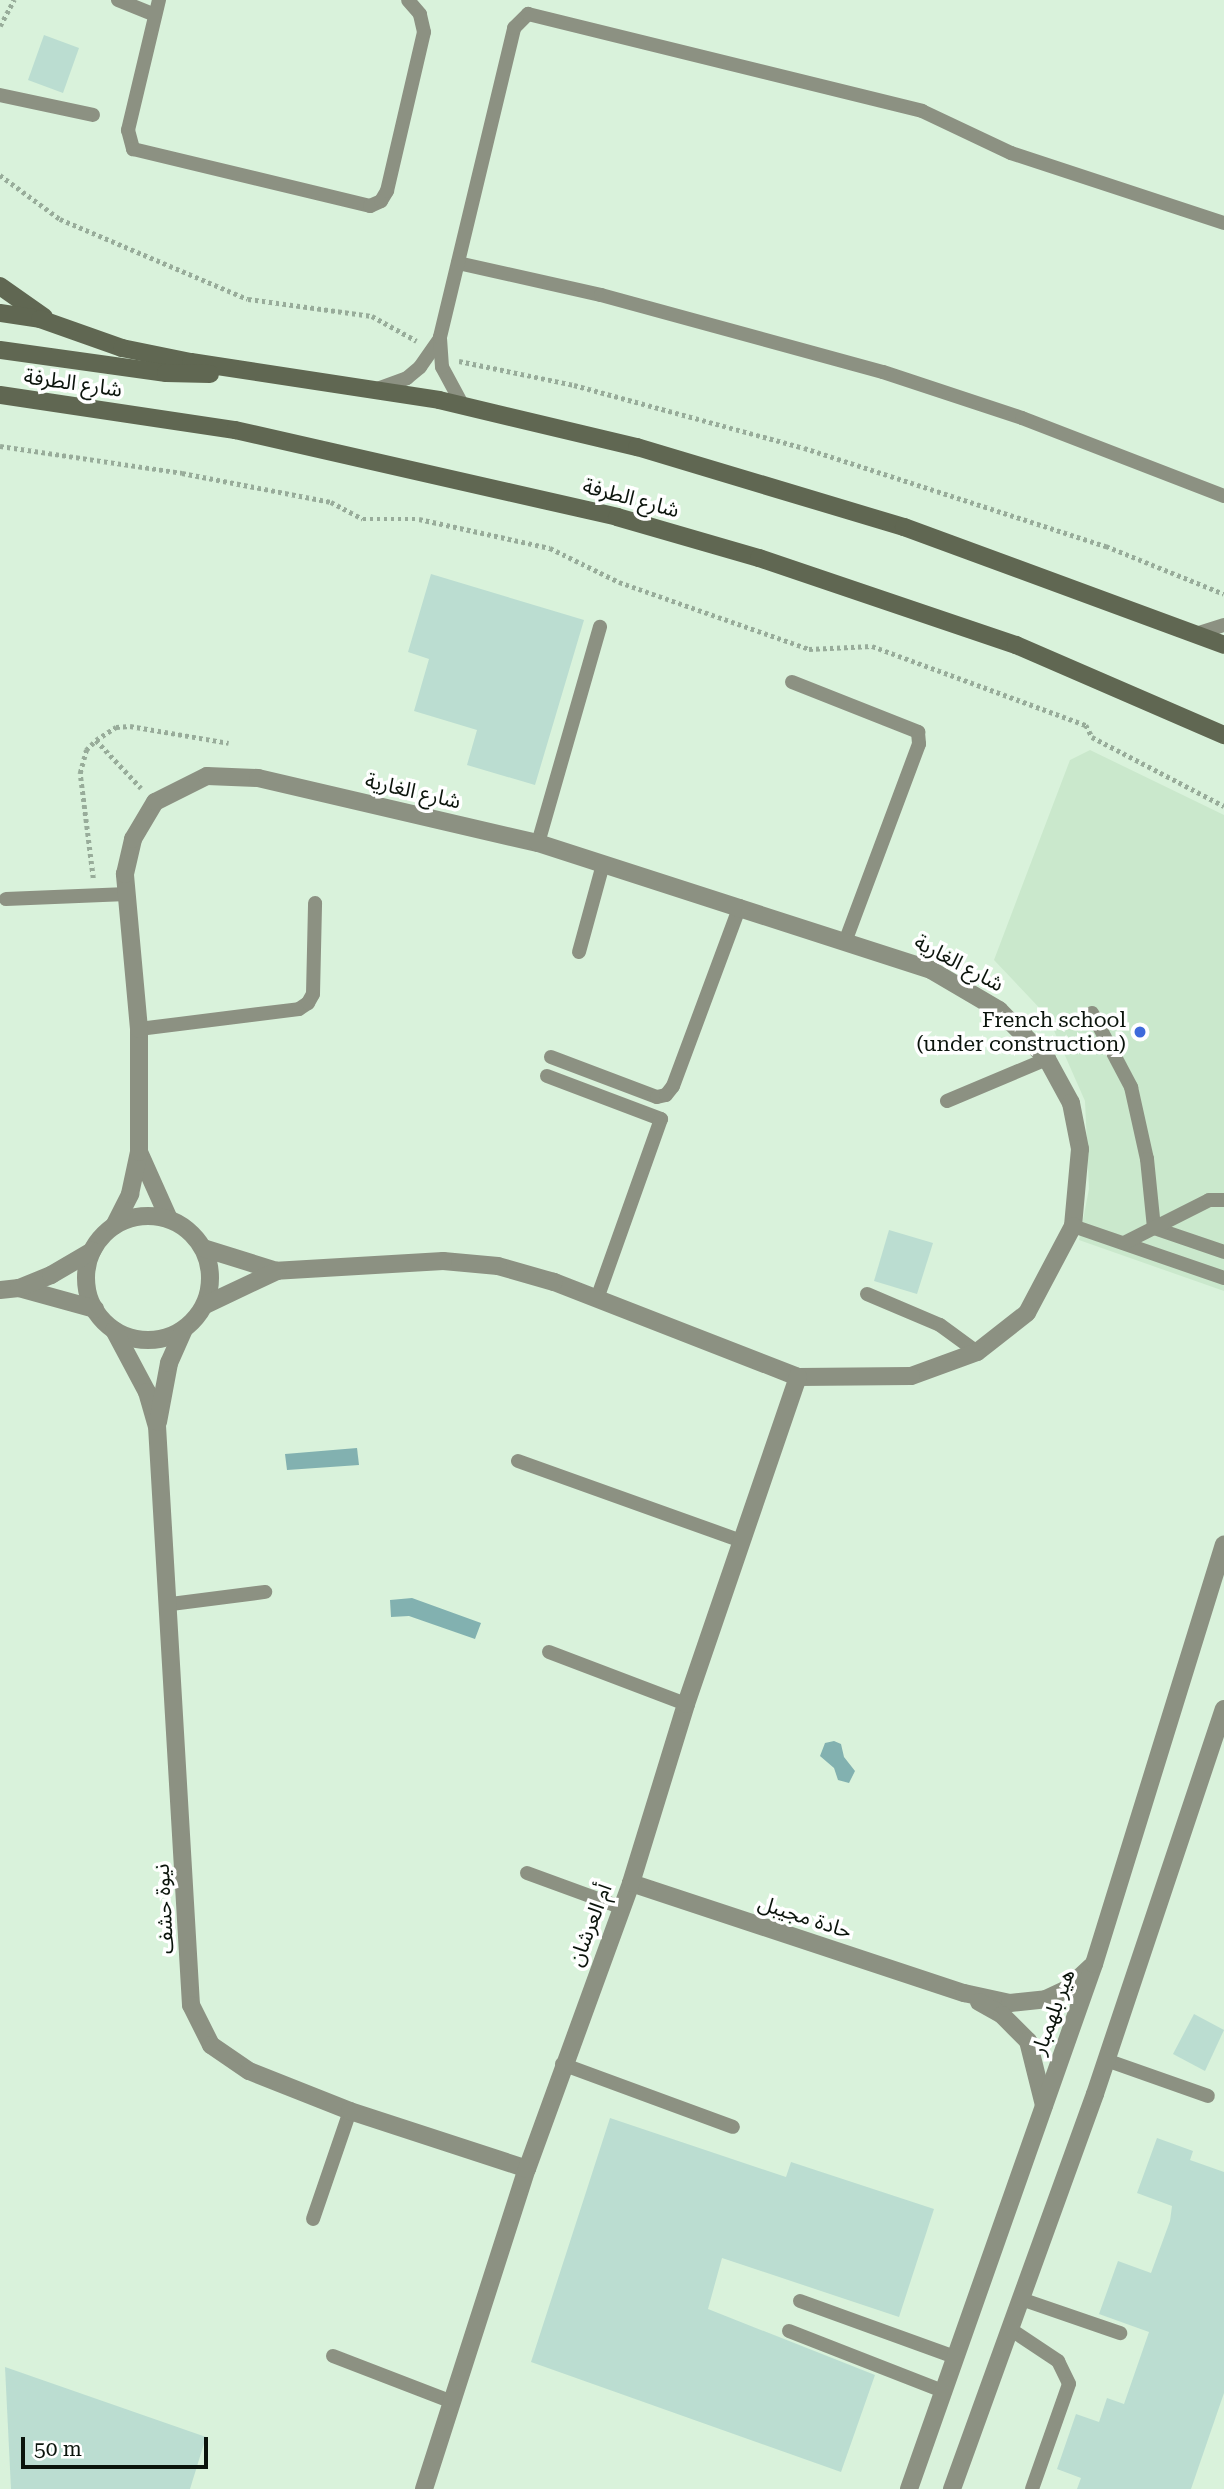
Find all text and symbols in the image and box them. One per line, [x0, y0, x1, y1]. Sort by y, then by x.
street label: شارع الطرفة [22, 364, 124, 402]
street label: شارع الطرفة [580, 473, 682, 523]
street label: شارع الغارية [363, 768, 463, 814]
street label: شارع الغارية [910, 929, 1008, 997]
place label: French school (under construction) [916, 1007, 1126, 1057]
marker: French school (under construction) [1132, 1024, 1148, 1040]
street label: نيوة حشف [149, 1863, 179, 1955]
street label: أم العرشان [563, 1880, 617, 1970]
street label: حادة مجيبل [755, 1890, 855, 1944]
street label: هير بلهمبار [1026, 1966, 1080, 2058]
scale bar [24, 2422, 212, 2466]
text: 50 m [34, 2437, 82, 2461]

